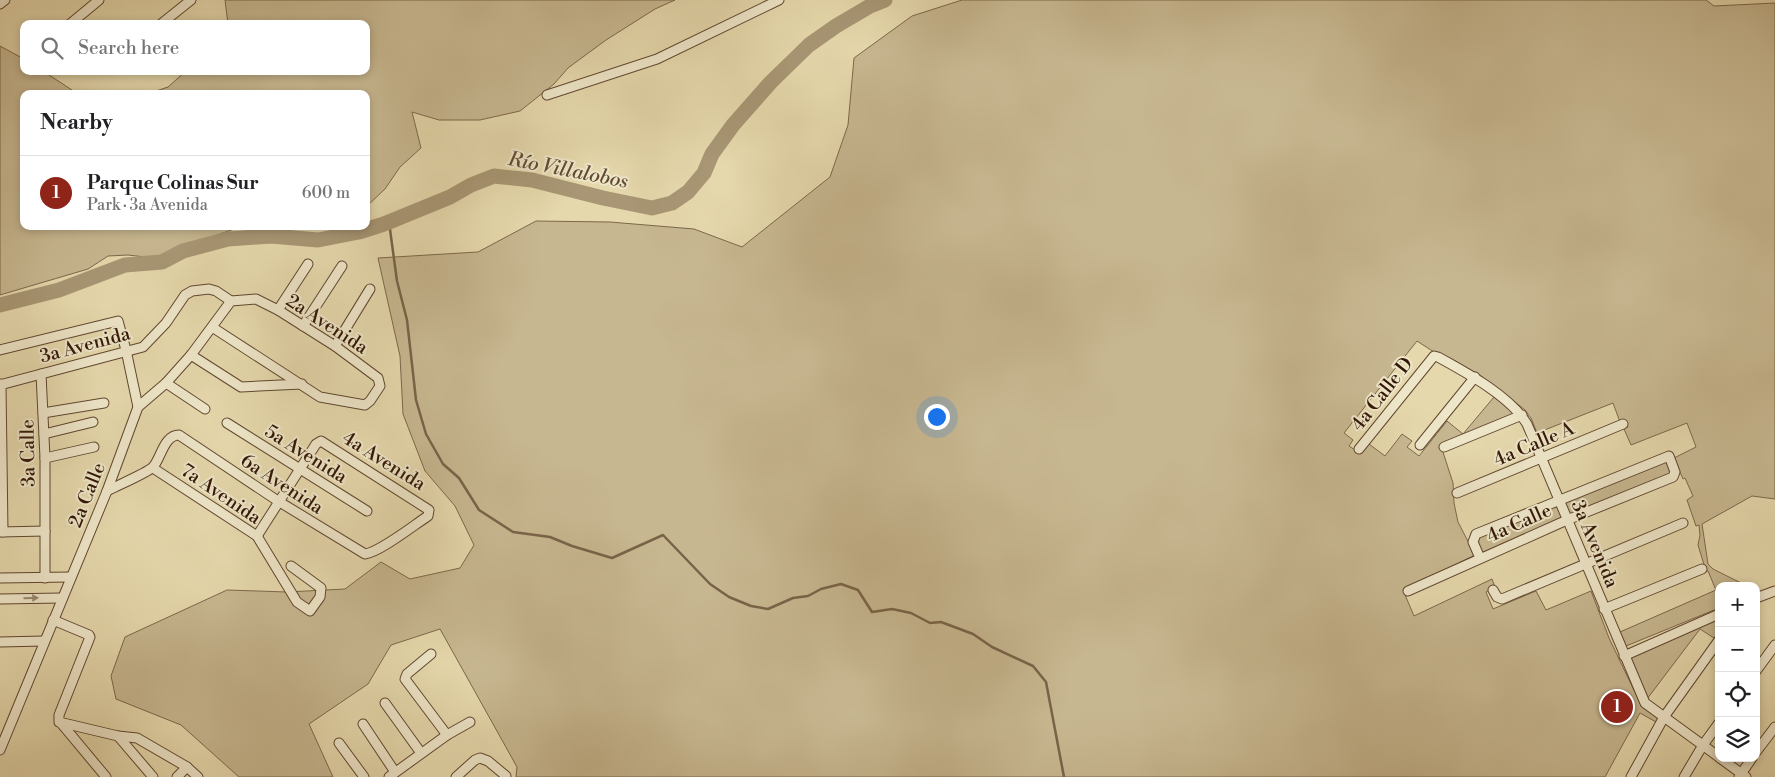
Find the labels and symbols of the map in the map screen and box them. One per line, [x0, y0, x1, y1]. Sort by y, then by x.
water label: Río Villalobos [505, 147, 630, 195]
street label: 2a Avenida [281, 289, 373, 360]
street label: 3a Avenida [37, 321, 133, 369]
street label: 4a Calle D [1346, 352, 1418, 436]
your location [924, 404, 950, 430]
street label: 4a Calle A [1490, 416, 1579, 472]
street label: 3a Calle [15, 419, 41, 487]
street label: 5a Avenida [260, 419, 352, 489]
street label: 4a Avenida [338, 426, 430, 496]
street label: 6a Avenida [236, 448, 328, 520]
street label: 7a Avenida [176, 458, 266, 530]
street label: 2a Calle [63, 459, 111, 531]
street label: 3a Avenida [1566, 497, 1624, 592]
street label: 4a Calle [1483, 498, 1555, 548]
one-way arrow [23, 594, 39, 602]
pin: 1 [1601, 688, 1633, 726]

